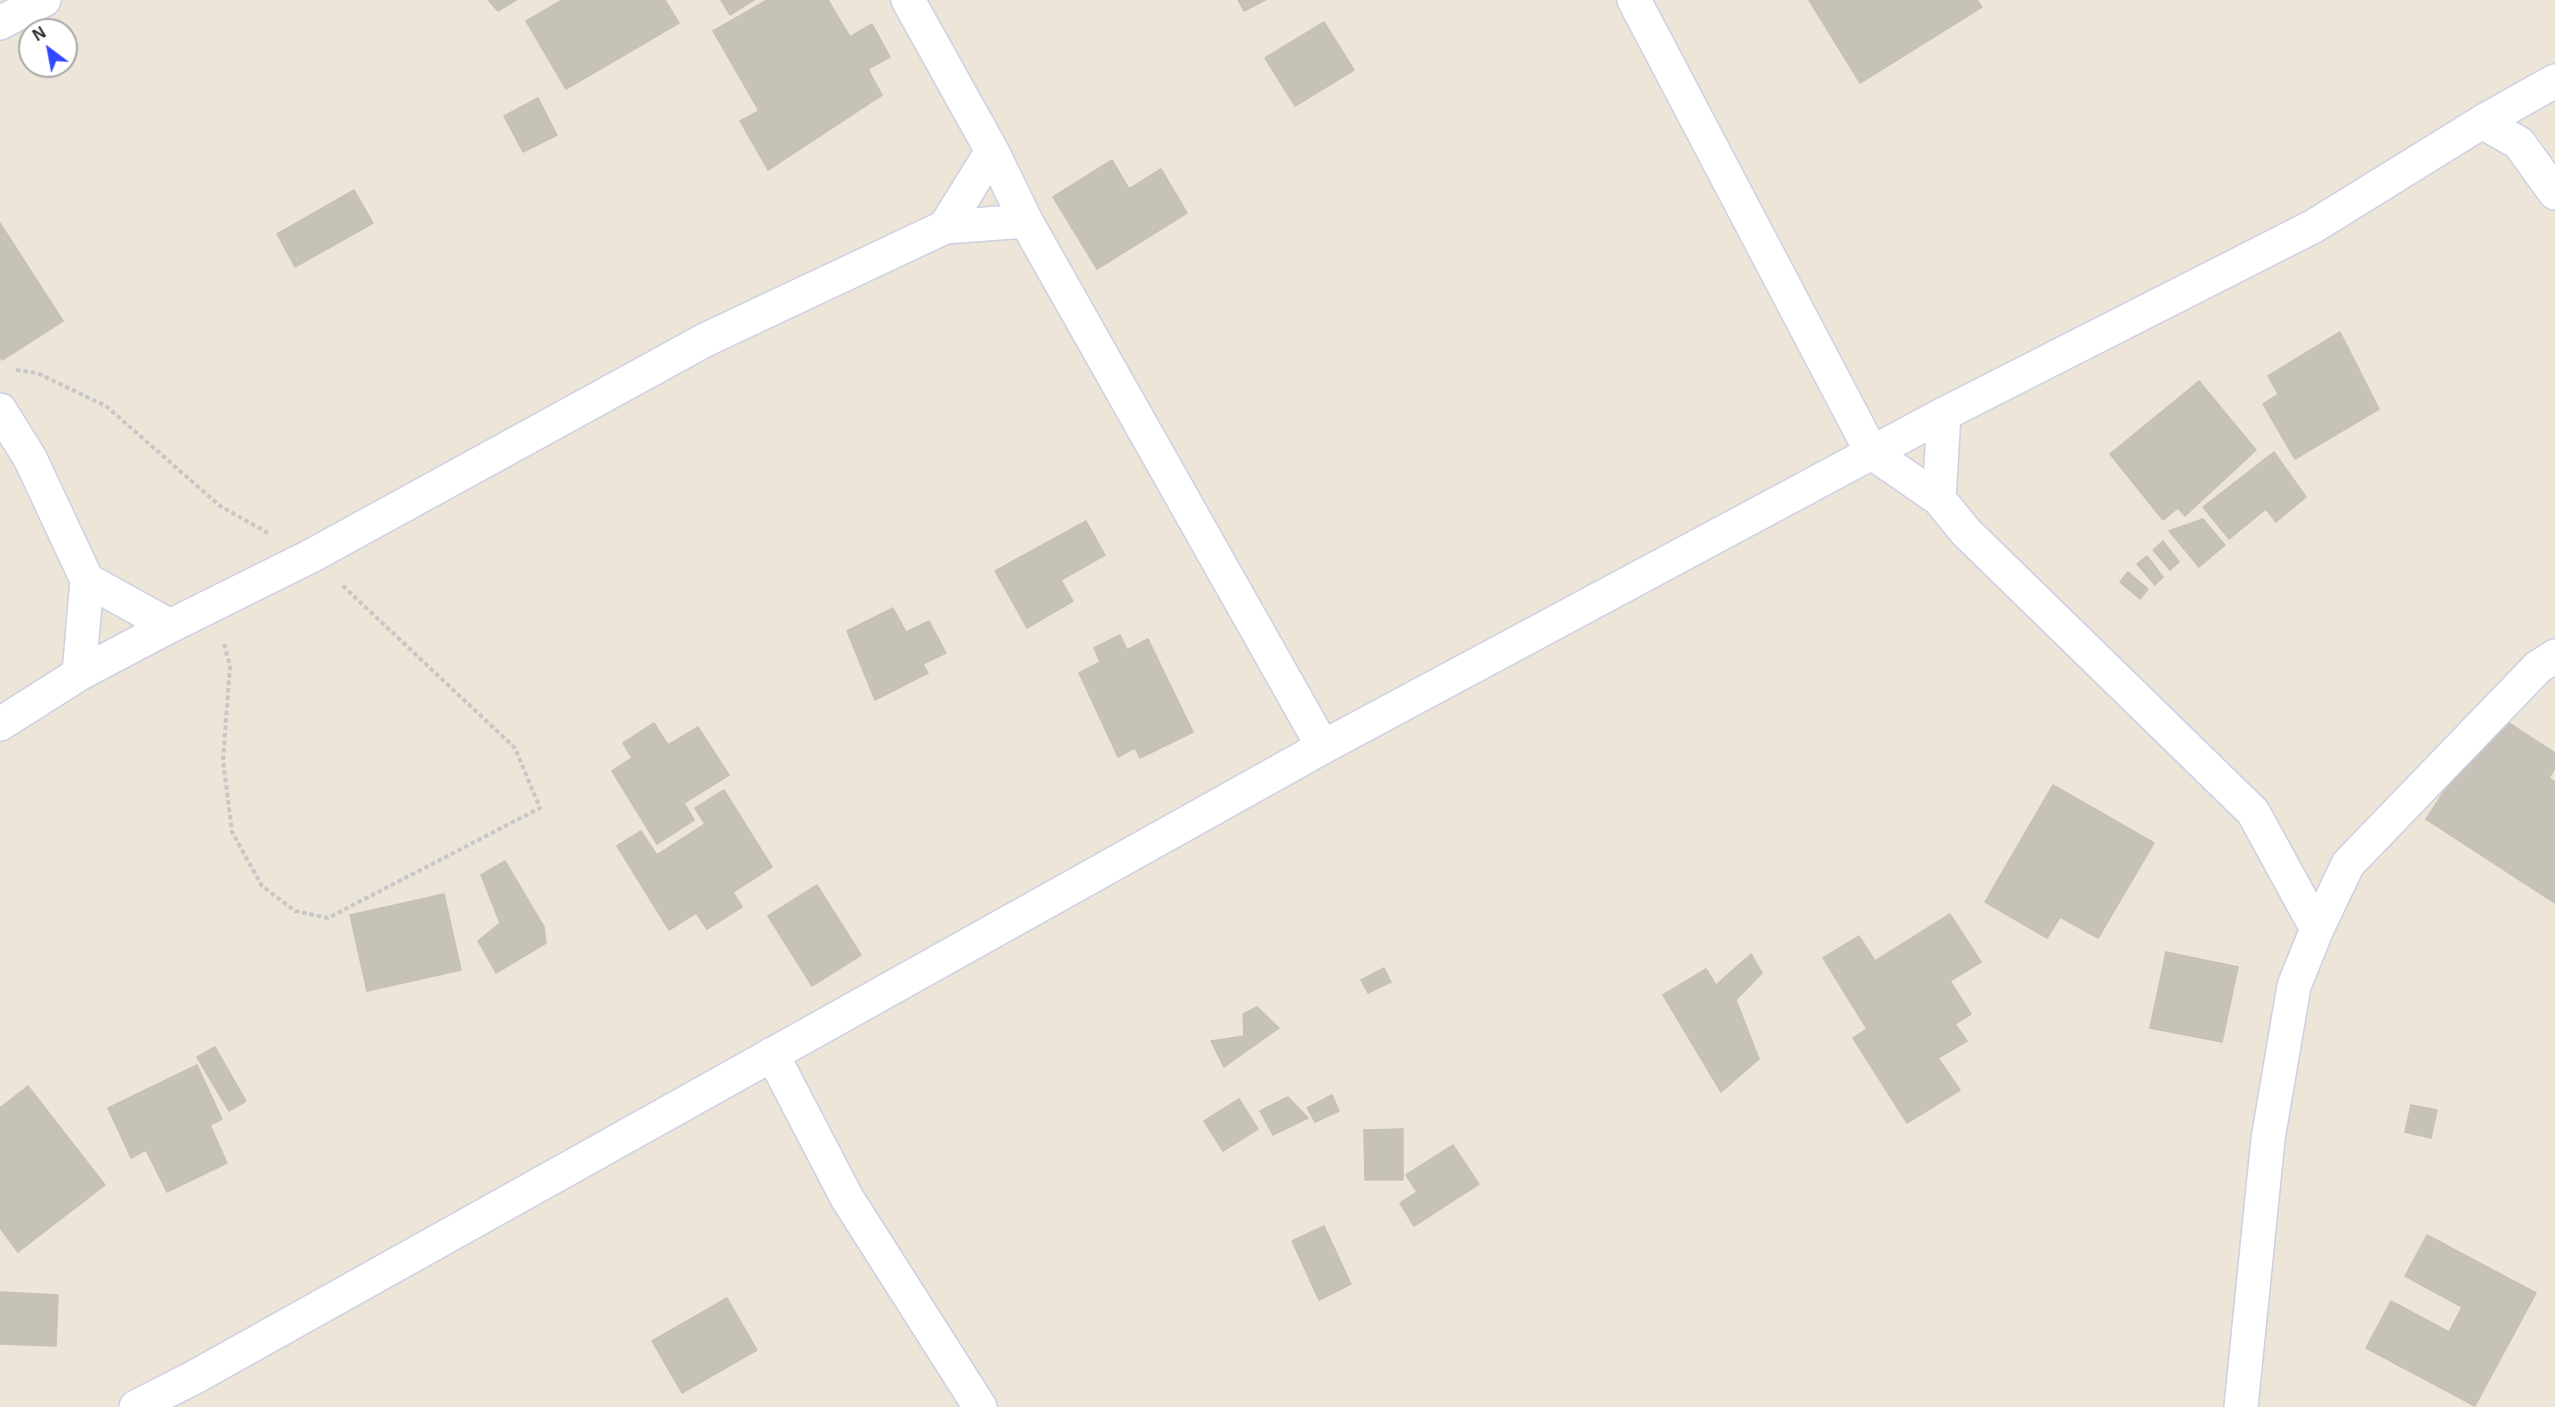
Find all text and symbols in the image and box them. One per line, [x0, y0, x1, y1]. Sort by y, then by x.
north arrow [18, 18, 78, 78]
text: N [30, 24, 49, 44]

